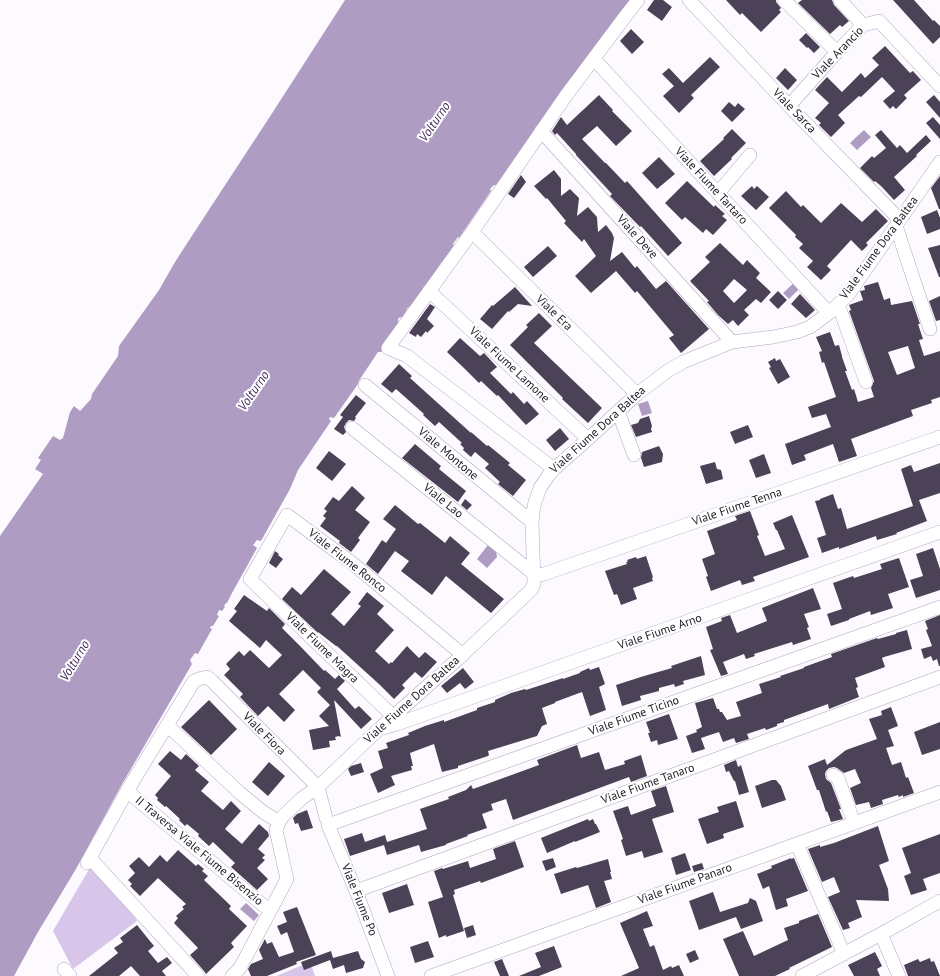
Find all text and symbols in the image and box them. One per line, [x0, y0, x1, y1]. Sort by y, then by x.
street label: Viale Arancio [809, 24, 867, 82]
street label: Viale Sarca [769, 86, 819, 136]
water label: Volturno [416, 99, 454, 145]
street label: Viale Fiume Tartaro [672, 145, 750, 227]
street label: Viale Fiume Dora Baltea [837, 194, 921, 302]
street label: Viale Deve [614, 212, 660, 262]
street label: Viale Era [533, 292, 575, 334]
street label: Viale Fiume Lamone [466, 324, 552, 406]
water label: Volturno [235, 368, 273, 414]
street label: Viale Fiume Dora Baltea [547, 383, 649, 477]
street label: Viale Montone [415, 425, 481, 483]
street label: Viale Lao [420, 481, 466, 521]
street label: Viale Fiume Tenna [690, 485, 784, 529]
street label: Viale Fiume Ronco [305, 526, 389, 596]
street label: Viale Fiume Magra [283, 610, 361, 686]
street label: Viale Fiume Arno [616, 611, 704, 653]
water label: Volturno [57, 638, 93, 684]
street label: Viale Fiume Dora Baltea [361, 653, 463, 747]
street label: Viale Fiume Ticino [587, 693, 681, 739]
street label: Viale Fiora [240, 710, 288, 758]
street label: Viale Fiume Tanaro [599, 760, 697, 808]
street label: II Traversa Viale Fiume Bisenzio [132, 793, 266, 909]
street label: Viale Fiume Panaro [636, 860, 734, 908]
street label: Viale Fiume Po [338, 862, 380, 938]

